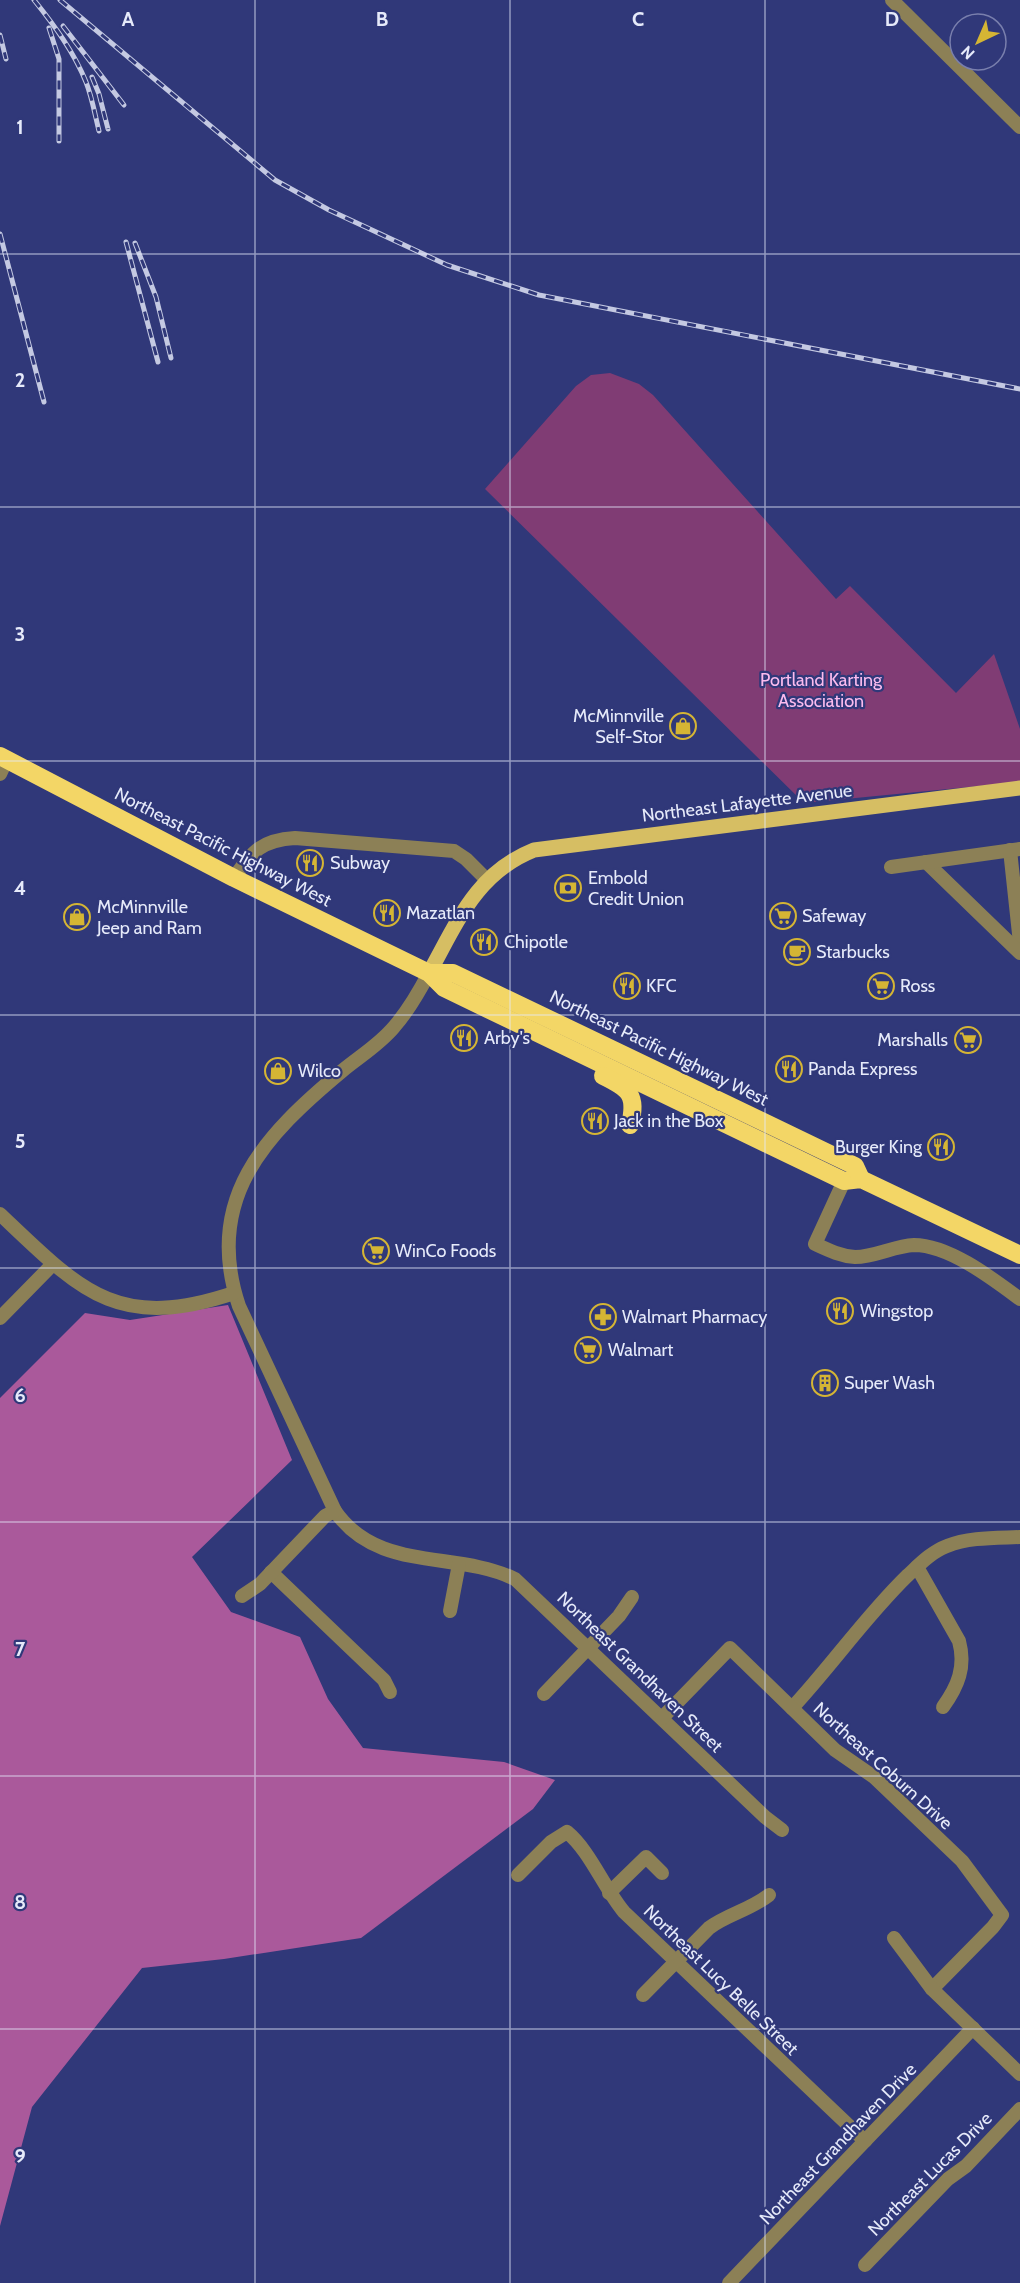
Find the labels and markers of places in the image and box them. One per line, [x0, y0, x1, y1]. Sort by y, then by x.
place label: McMinnville Self-Stor [573, 705, 664, 748]
shop icon: McMinnville Self-Stor [668, 711, 698, 741]
restaurant icon: Subway [295, 848, 325, 878]
place label: Subway [330, 852, 390, 874]
place label: Embold Credit Union [588, 867, 684, 910]
bank icon: Embold Credit Union [553, 873, 583, 903]
place label: McMinnville Jeep and Ram [96, 896, 202, 939]
restaurant icon: Mazatlan [372, 898, 402, 928]
supermarket icon: Safeway [768, 901, 798, 931]
shop icon: McMinnville Jeep and Ram [62, 902, 92, 932]
place label: Mazatlan [406, 902, 475, 924]
place label: Safeway [802, 905, 866, 927]
restaurant icon: Chipotle [469, 927, 499, 957]
place label: Chipotle [504, 931, 568, 953]
cafe icon: Starbucks [782, 937, 812, 967]
place label: Starbucks [816, 941, 890, 963]
restaurant icon: KFC [612, 971, 642, 1001]
supermarket icon: Ross [866, 971, 896, 1001]
place label: KFC [646, 975, 677, 997]
place label: Ross [900, 975, 935, 997]
restaurant icon: Arby's [449, 1023, 479, 1053]
supermarket icon: Marshalls [953, 1025, 983, 1055]
place label: Arby's [484, 1027, 530, 1049]
place label: Marshalls [877, 1029, 948, 1051]
restaurant icon: Panda Express [774, 1054, 804, 1084]
shop icon: Wilco [263, 1056, 293, 1086]
place label: Panda Express [808, 1058, 918, 1080]
place label: Wilco [298, 1060, 341, 1082]
restaurant icon: Jack in the Box [580, 1106, 610, 1136]
place label: Jack in the Box [613, 1110, 724, 1132]
restaurant icon: Burger King [926, 1132, 956, 1162]
place label: Burger King [835, 1136, 923, 1158]
supermarket icon: WinCo Foods [361, 1236, 391, 1266]
place label: WinCo Foods [395, 1240, 496, 1262]
restaurant icon: Wingstop [825, 1296, 855, 1326]
place label: Wingstop [860, 1300, 933, 1322]
pharmacy icon: Walmart Pharmacy [588, 1302, 618, 1332]
place label: Walmart Pharmacy [622, 1306, 767, 1328]
supermarket icon: Walmart [573, 1335, 603, 1365]
place label: Walmart [608, 1339, 673, 1361]
building icon: Super Wash [810, 1368, 840, 1398]
place label: Super Wash [844, 1372, 935, 1394]

